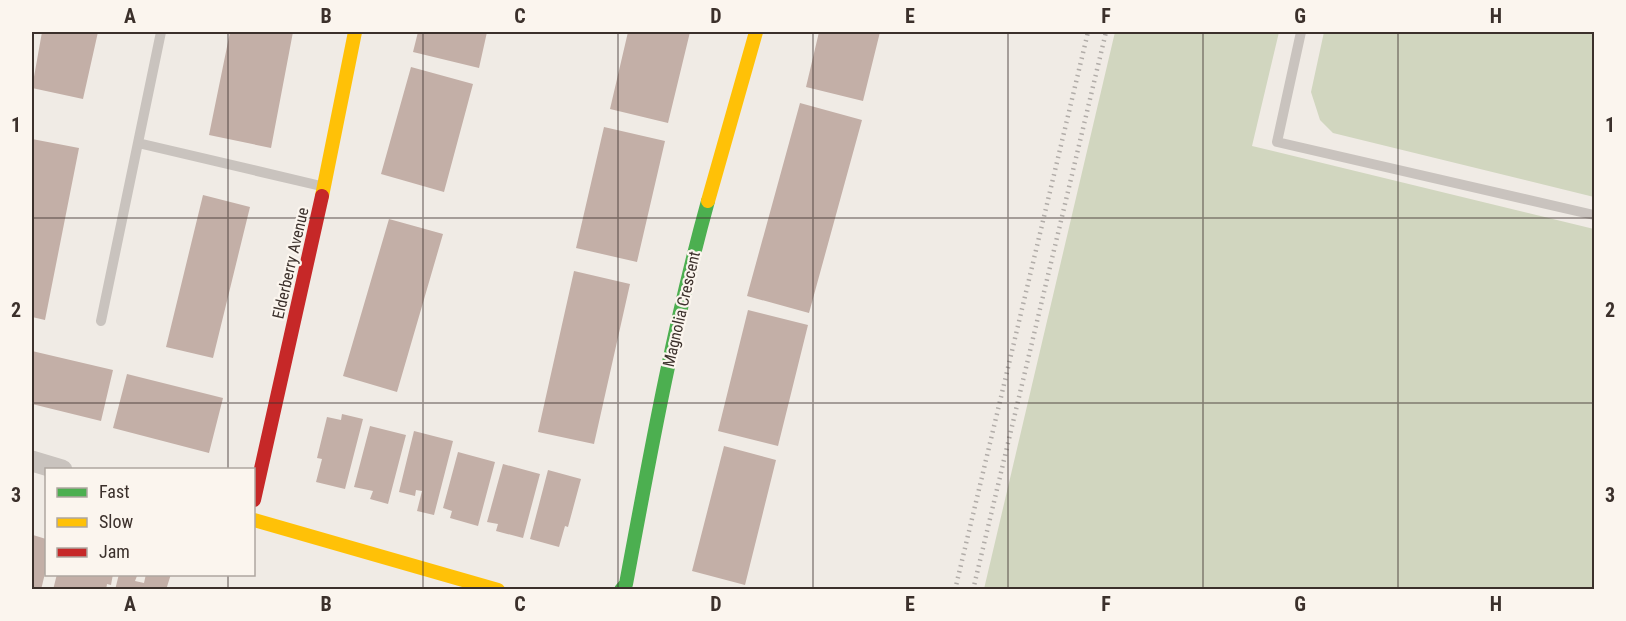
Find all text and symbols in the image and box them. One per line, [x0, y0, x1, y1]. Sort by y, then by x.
text: A [124, 4, 136, 28]
text: B [320, 4, 332, 28]
text: C [514, 4, 526, 28]
text: D [710, 4, 722, 28]
text: E [905, 4, 915, 28]
text: F [1101, 4, 1111, 28]
text: G [1294, 4, 1306, 28]
text: H [1490, 4, 1502, 28]
text: 1 [11, 113, 21, 137]
text: 1 [1605, 113, 1615, 137]
street label: Elderberry Avenue [268, 206, 313, 321]
street label: Magnolia Crescent [659, 249, 704, 369]
text: 2 [11, 298, 21, 322]
text: 2 [1605, 298, 1615, 322]
legend [45, 468, 255, 576]
text: Fast [99, 481, 130, 502]
text: 3 [11, 483, 21, 507]
text: 3 [1605, 483, 1615, 507]
text: Slow [99, 511, 134, 532]
text: Jam [99, 541, 130, 562]
text: A [124, 592, 136, 616]
text: B [320, 592, 332, 616]
text: C [514, 592, 526, 616]
text: D [710, 592, 722, 616]
text: E [905, 592, 915, 616]
text: F [1101, 592, 1111, 616]
text: G [1294, 592, 1306, 616]
text: H [1490, 592, 1502, 616]

